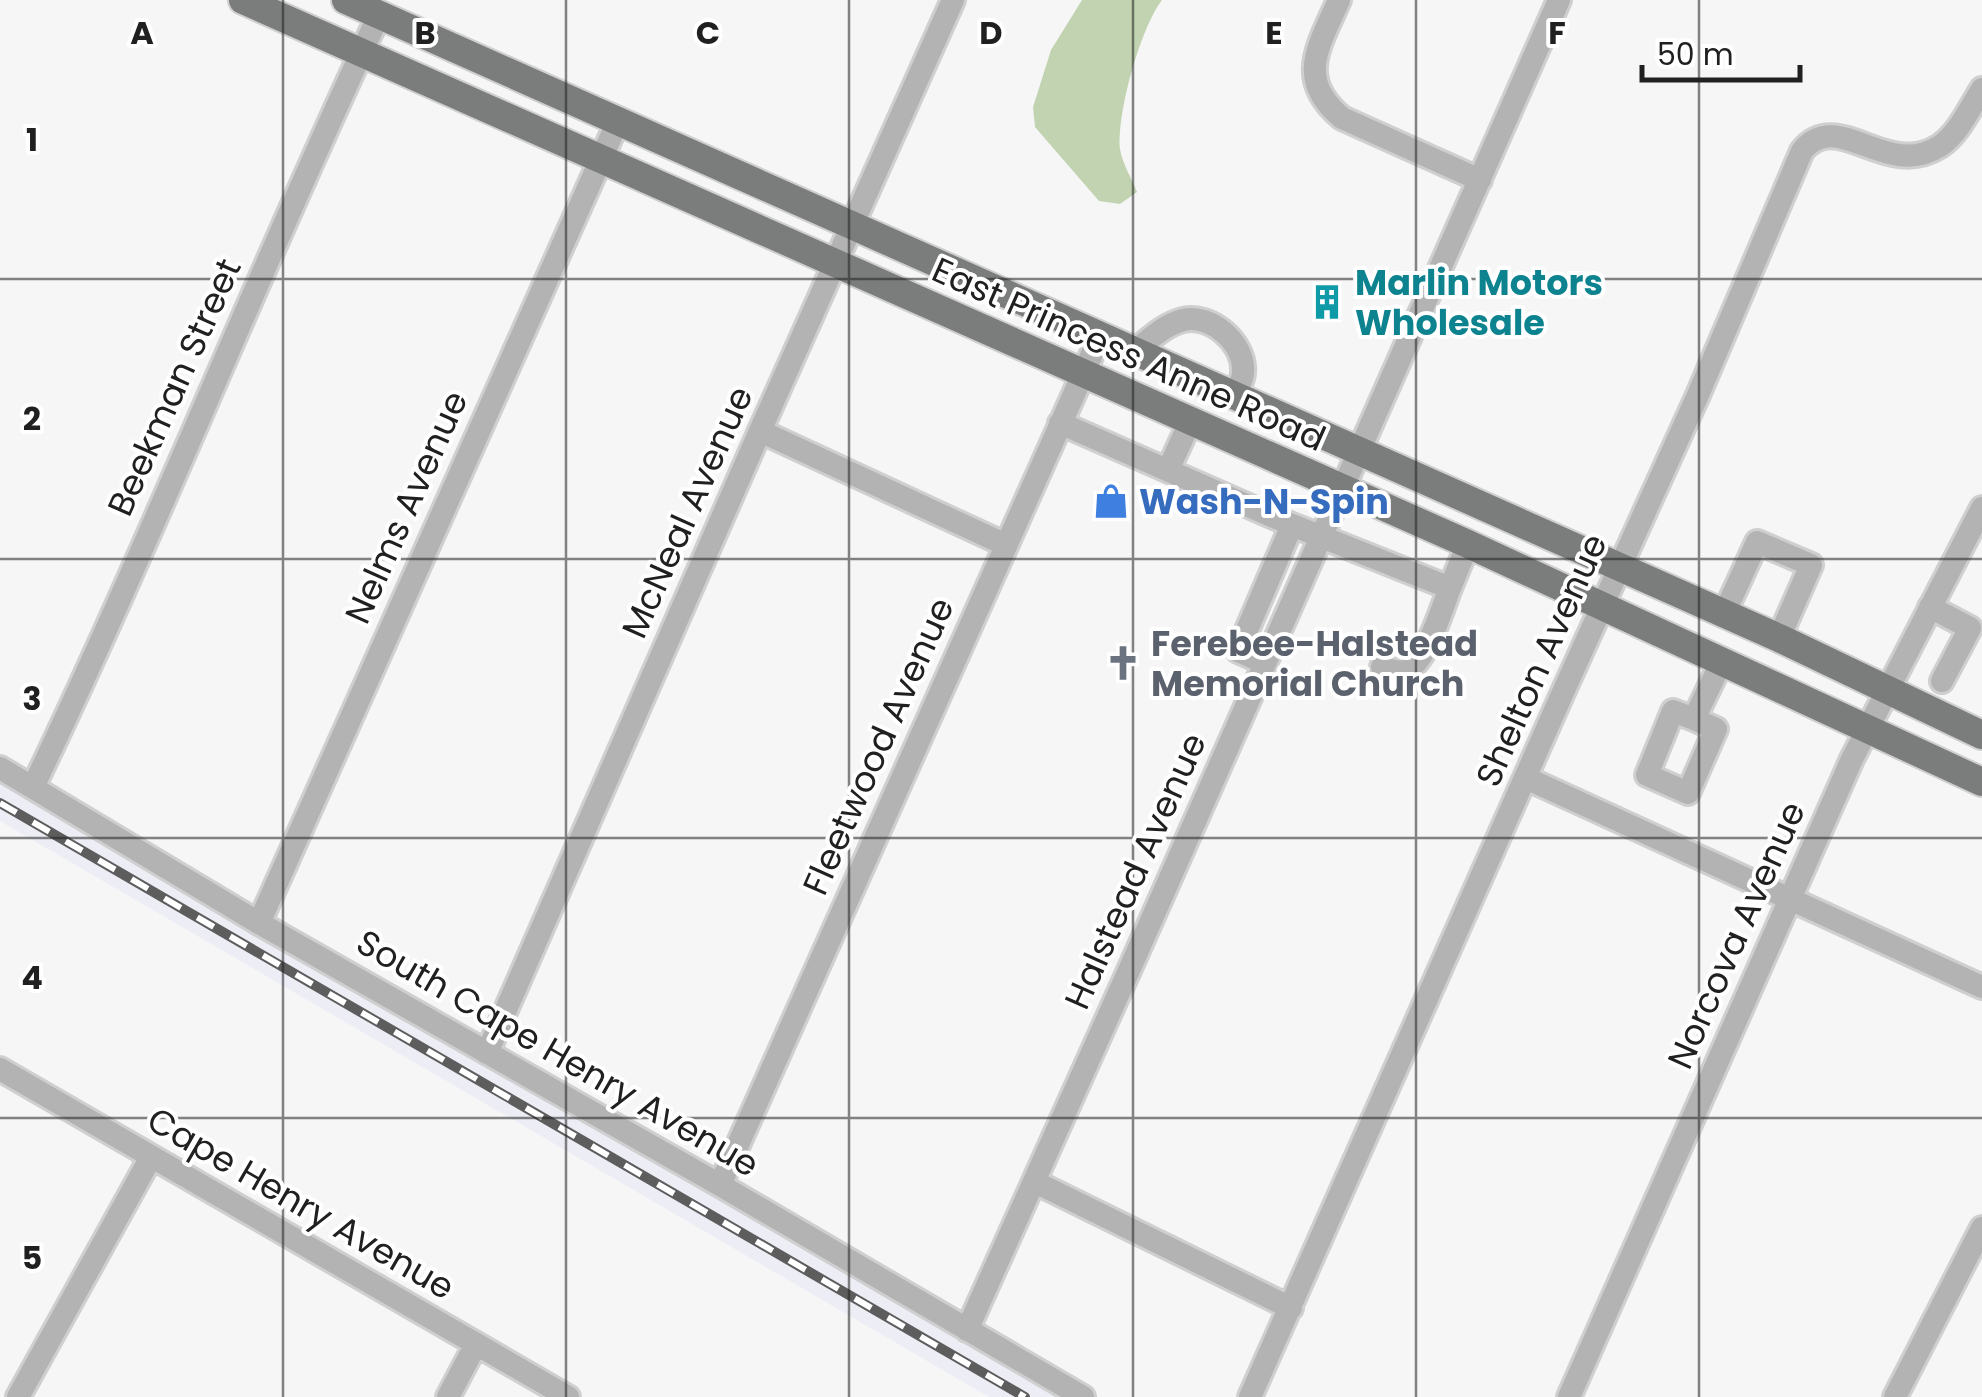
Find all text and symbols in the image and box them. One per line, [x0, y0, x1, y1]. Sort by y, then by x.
text: A [130, 10, 154, 55]
text: B [414, 10, 436, 55]
text: C [696, 10, 720, 55]
text: D [979, 10, 1003, 55]
text: E [1265, 10, 1283, 55]
text: F [1548, 10, 1566, 55]
scale bar [1642, 20, 1800, 82]
text: 50 m [1657, 33, 1734, 76]
text: 1 [26, 117, 38, 162]
street label: East Princess Anne Road [925, 245, 1333, 463]
street label: Beekman Street [95, 251, 253, 523]
place label: Marlin Motors Wholesale [1355, 258, 1603, 347]
building icon: Marlin Motors Wholesale [1308, 283, 1346, 321]
street label: McNeal Avenue [610, 378, 764, 646]
street label: Nelms Avenue [333, 383, 479, 631]
text: 2 [23, 396, 41, 441]
place label: Wash-N-Spin [1139, 477, 1389, 526]
shop icon: Wash-N-Spin [1092, 482, 1130, 520]
street label: Shelton Avenue [1463, 526, 1619, 794]
street label: Fleetwood Avenue [790, 590, 966, 902]
place label: Ferebee-Halstead Memorial Church [1151, 619, 1478, 708]
church icon: Ferebee-Halstead Memorial Church [1104, 644, 1142, 682]
text: 3 [22, 676, 42, 721]
street label: Halstead Avenue [1052, 725, 1218, 1017]
street label: Norcova Avenue [1655, 794, 1817, 1076]
street label: South Cape Henry Avenue [348, 918, 768, 1188]
text: 4 [21, 955, 43, 1000]
street label: Cape Henry Avenue [138, 1095, 464, 1311]
text: 5 [22, 1235, 42, 1280]

